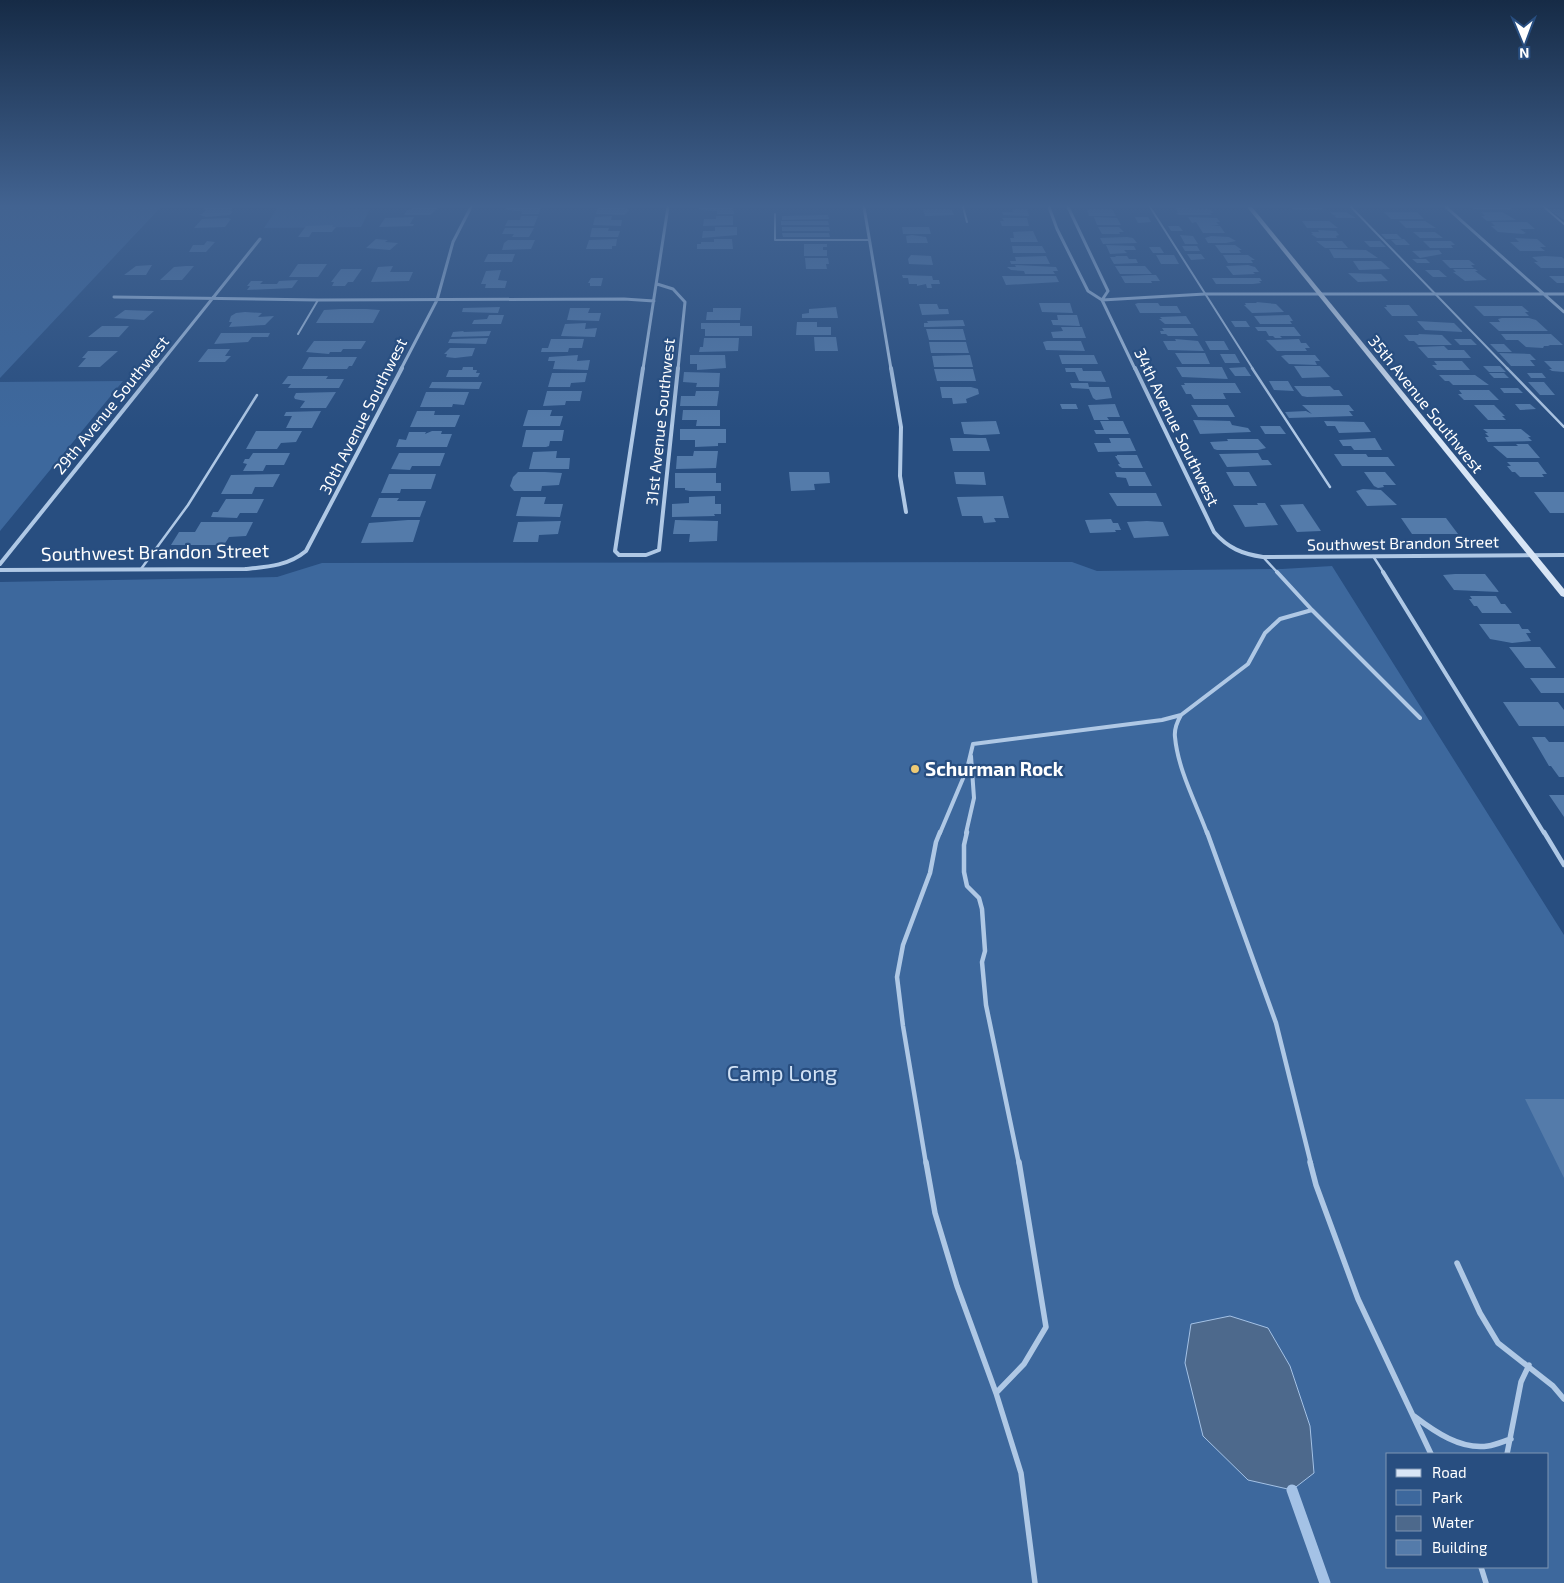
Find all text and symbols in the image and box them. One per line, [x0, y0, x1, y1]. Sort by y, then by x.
north arrow [1499, 15, 1549, 65]
text: N [1519, 45, 1529, 62]
street label: 35th Avenue Southwest [1365, 331, 1488, 476]
street label: 29th Avenue Southwest [49, 332, 172, 478]
street label: 30th Avenue Southwest [315, 334, 410, 497]
street label: 31st Avenue Southwest [641, 337, 678, 507]
street label: 34th Avenue Southwest [1131, 345, 1224, 509]
street label: Southwest Brandon Street [1307, 531, 1499, 554]
street label: Southwest Brandon Street [41, 538, 269, 565]
place label: Schurman Rock [925, 757, 1064, 780]
marker: Schurman Rock [909, 763, 921, 775]
park label: Camp Long [727, 1059, 837, 1085]
legend [1386, 1453, 1549, 1568]
text: Road [1432, 1463, 1467, 1481]
text: Park [1432, 1488, 1463, 1506]
text: Water [1432, 1513, 1474, 1531]
text: Building [1432, 1538, 1488, 1556]

